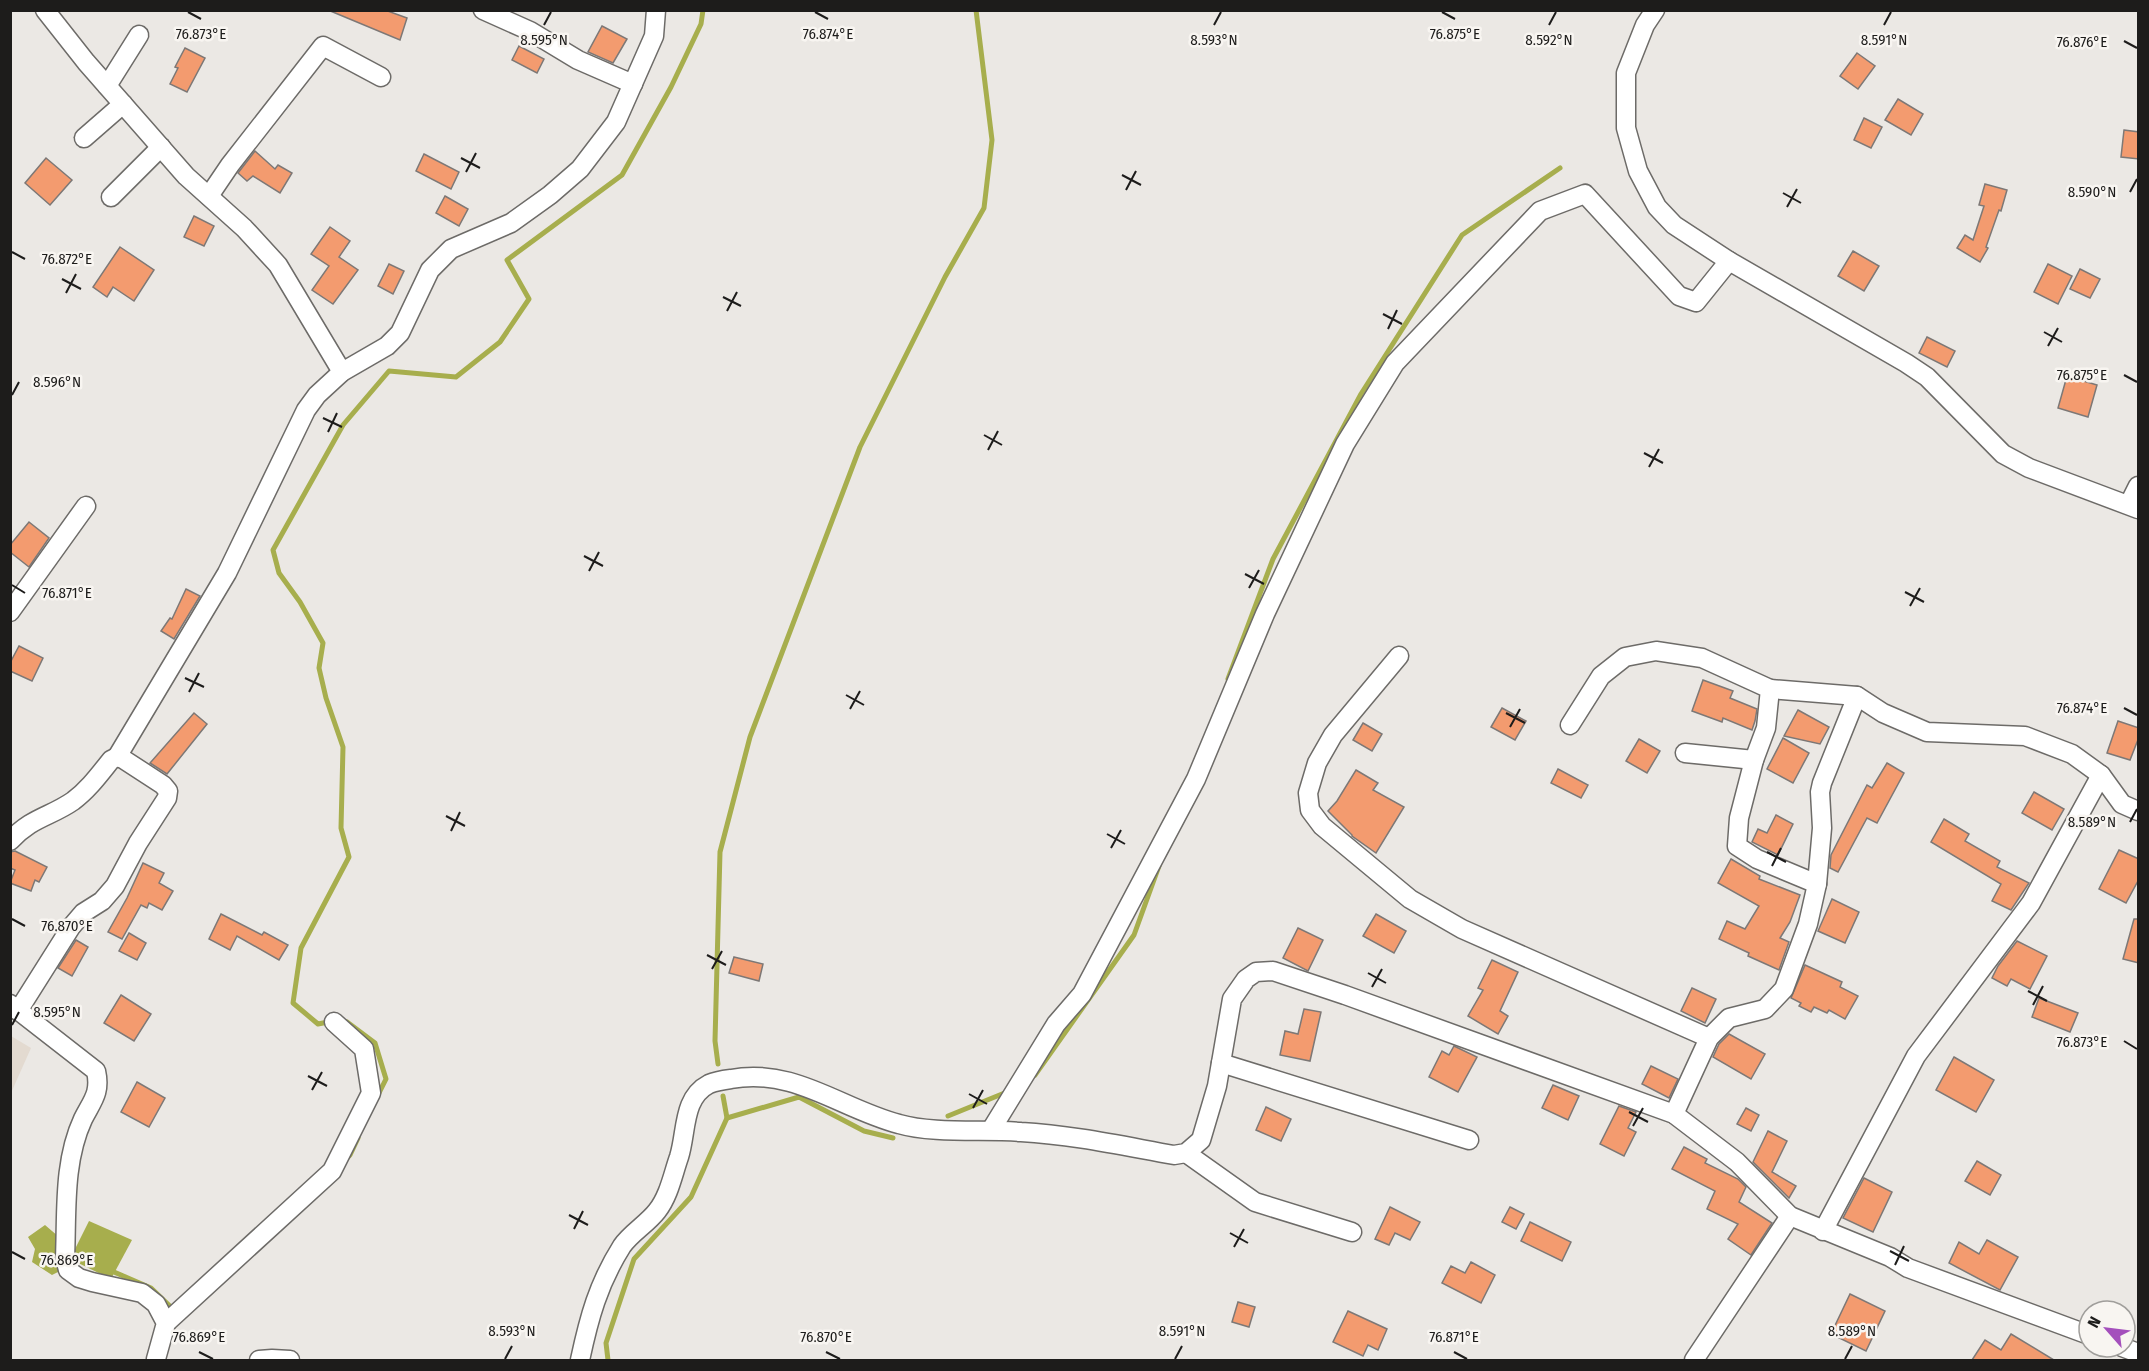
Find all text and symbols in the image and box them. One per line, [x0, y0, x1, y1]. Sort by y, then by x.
text: 76.873°E [176, 25, 226, 43]
text: 76.874°E [803, 25, 853, 43]
text: 76.875°E [1430, 25, 1480, 43]
text: 8.595°N [520, 31, 568, 49]
text: 8.593°N [1190, 31, 1238, 49]
text: 8.592°N [1525, 31, 1573, 49]
text: 8.591°N [1861, 31, 1907, 49]
text: 76.876°E [2057, 33, 2107, 51]
text: 8.590°N [2068, 183, 2116, 201]
text: 76.872°E [42, 250, 92, 268]
text: 76.875°E [2057, 366, 2107, 384]
text: 8.596°N [33, 373, 81, 391]
text: 76.871°E [42, 584, 92, 602]
text: 76.874°E [2057, 699, 2107, 717]
text: 8.589°N [2068, 813, 2116, 831]
text: 76.870°E [41, 917, 93, 935]
text: 8.595°N [33, 1003, 81, 1021]
text: 76.873°E [2057, 1033, 2107, 1051]
text: 76.869°E [41, 1251, 93, 1269]
north arrow [2077, 1299, 2137, 1359]
text: N [2084, 1313, 2105, 1331]
text: 8.593°N [488, 1322, 536, 1340]
text: 8.591°N [1159, 1322, 1205, 1340]
text: 8.589°N [1828, 1322, 1876, 1340]
text: 76.869°E [173, 1328, 225, 1346]
text: 76.870°E [800, 1328, 852, 1346]
text: 76.871°E [1429, 1328, 1479, 1346]

